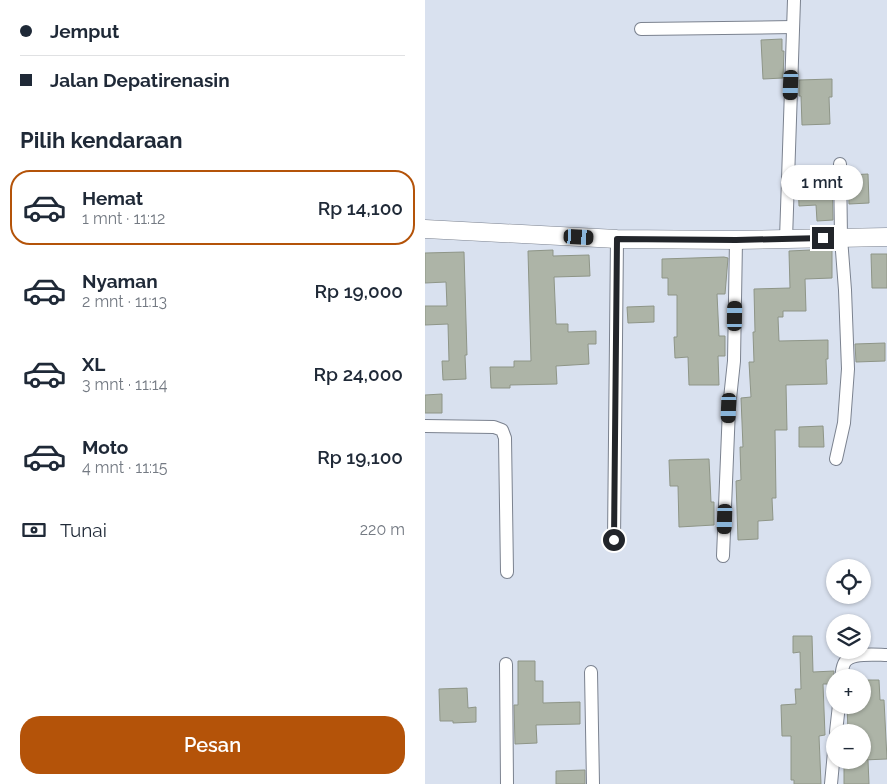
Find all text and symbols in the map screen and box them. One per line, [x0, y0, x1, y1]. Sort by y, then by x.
text: Jemput [50, 20, 119, 42]
text: Jalan Depatirenasin [50, 69, 230, 91]
car [782, 70, 799, 100]
text: Pilih kendaraan [20, 127, 182, 153]
callout: 1 mnt [782, 166, 864, 200]
text: 1 mnt [801, 173, 843, 192]
icon: car [22, 185, 67, 230]
text: Hemat [82, 187, 143, 209]
text: Rp 14,100 [318, 197, 403, 219]
text: 1 mnt · 11:12 [82, 209, 165, 228]
route end [812, 227, 834, 249]
car [563, 229, 594, 245]
icon: car [22, 268, 67, 313]
text: Nyaman [82, 270, 158, 292]
text: Rp 19,000 [315, 280, 403, 302]
text: 2 mnt · 11:13 [82, 292, 167, 311]
car [727, 301, 742, 331]
icon: car [22, 351, 67, 396]
text: XL [82, 353, 105, 375]
text: Rp 24,000 [314, 363, 403, 385]
text: 3 mnt · 11:14 [82, 375, 167, 394]
car [720, 393, 737, 423]
icon: car [22, 434, 67, 479]
text: Moto [82, 436, 128, 458]
text: Rp 19,100 [317, 446, 403, 468]
text: 4 mnt · 11:15 [82, 458, 168, 477]
car [716, 504, 733, 534]
icon: cash [20, 516, 48, 544]
text: Tunai [60, 519, 107, 541]
text: 220 m [360, 520, 405, 539]
route start [603, 529, 625, 551]
map controls [826, 559, 871, 769]
button: locate [826, 559, 871, 604]
button: layers [826, 614, 871, 659]
button: + [826, 669, 871, 714]
button: Pesan [20, 716, 405, 774]
button: − [826, 724, 871, 769]

